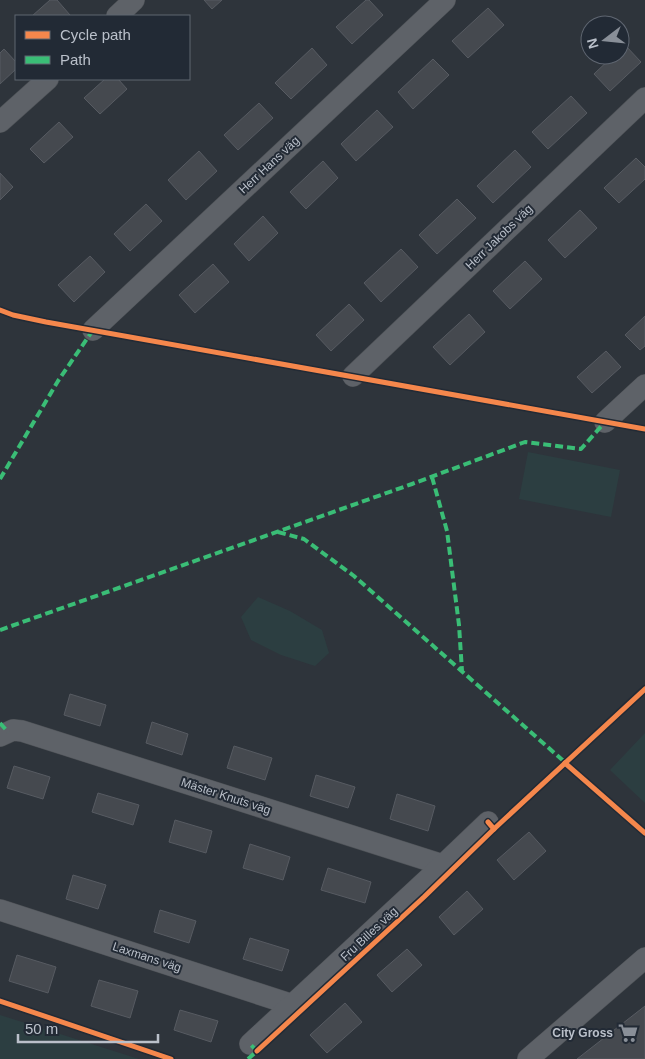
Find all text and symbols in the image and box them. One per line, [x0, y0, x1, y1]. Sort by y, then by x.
legend [15, 15, 190, 80]
north arrow [580, 15, 630, 65]
text: Cycle path [60, 26, 131, 43]
text: N [583, 37, 602, 51]
text: Path [60, 51, 91, 68]
street label: Herr Hans väg [236, 133, 302, 197]
street label: Herr Jakobs väg [463, 202, 535, 272]
street label: Mäster Knuts väg [179, 775, 273, 817]
street label: Fru Billes väg [338, 904, 400, 964]
street label: Laxmans väg [111, 939, 183, 975]
scale bar [18, 1012, 158, 1044]
text: 50 m [25, 1020, 58, 1037]
supermarket icon: City Gross [617, 1022, 639, 1044]
place label: City Gross [552, 1026, 613, 1040]

